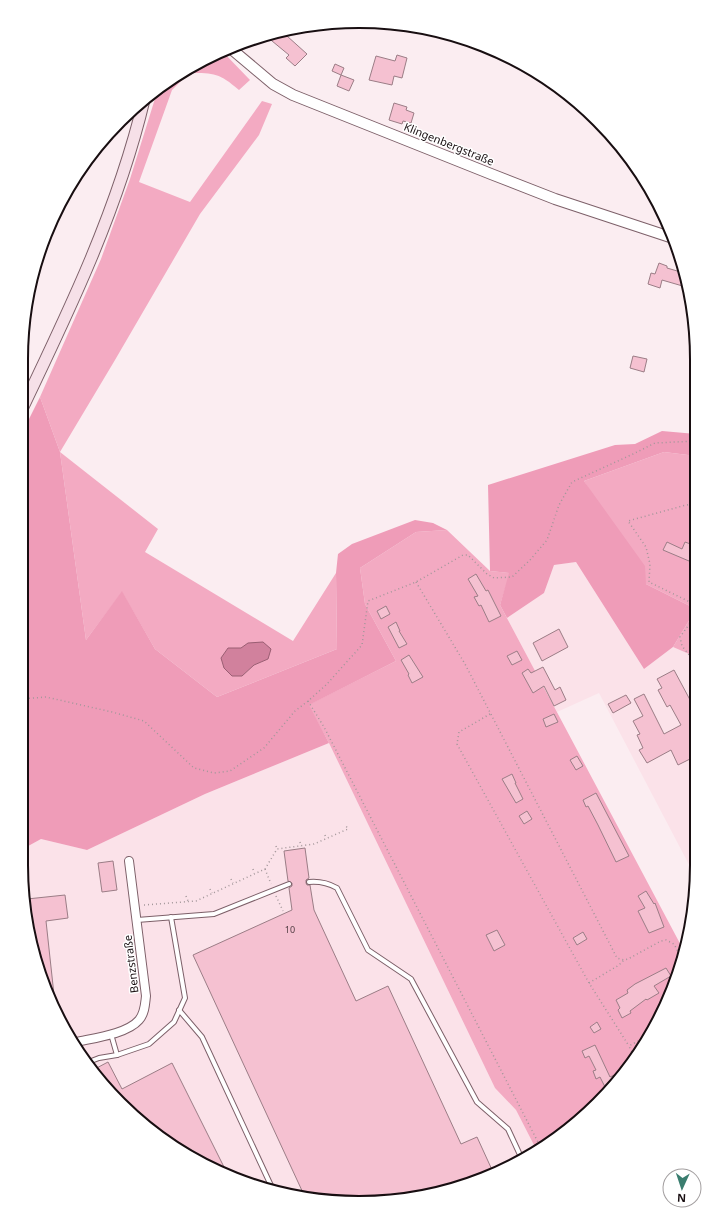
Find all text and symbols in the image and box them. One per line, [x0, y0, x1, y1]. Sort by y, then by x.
street label: Klingenbergstraße [402, 119, 497, 168]
house number: 10 [285, 923, 295, 936]
street label: Benzstraße [120, 934, 141, 994]
north arrow [662, 1168, 702, 1208]
text: N [677, 1191, 686, 1206]

